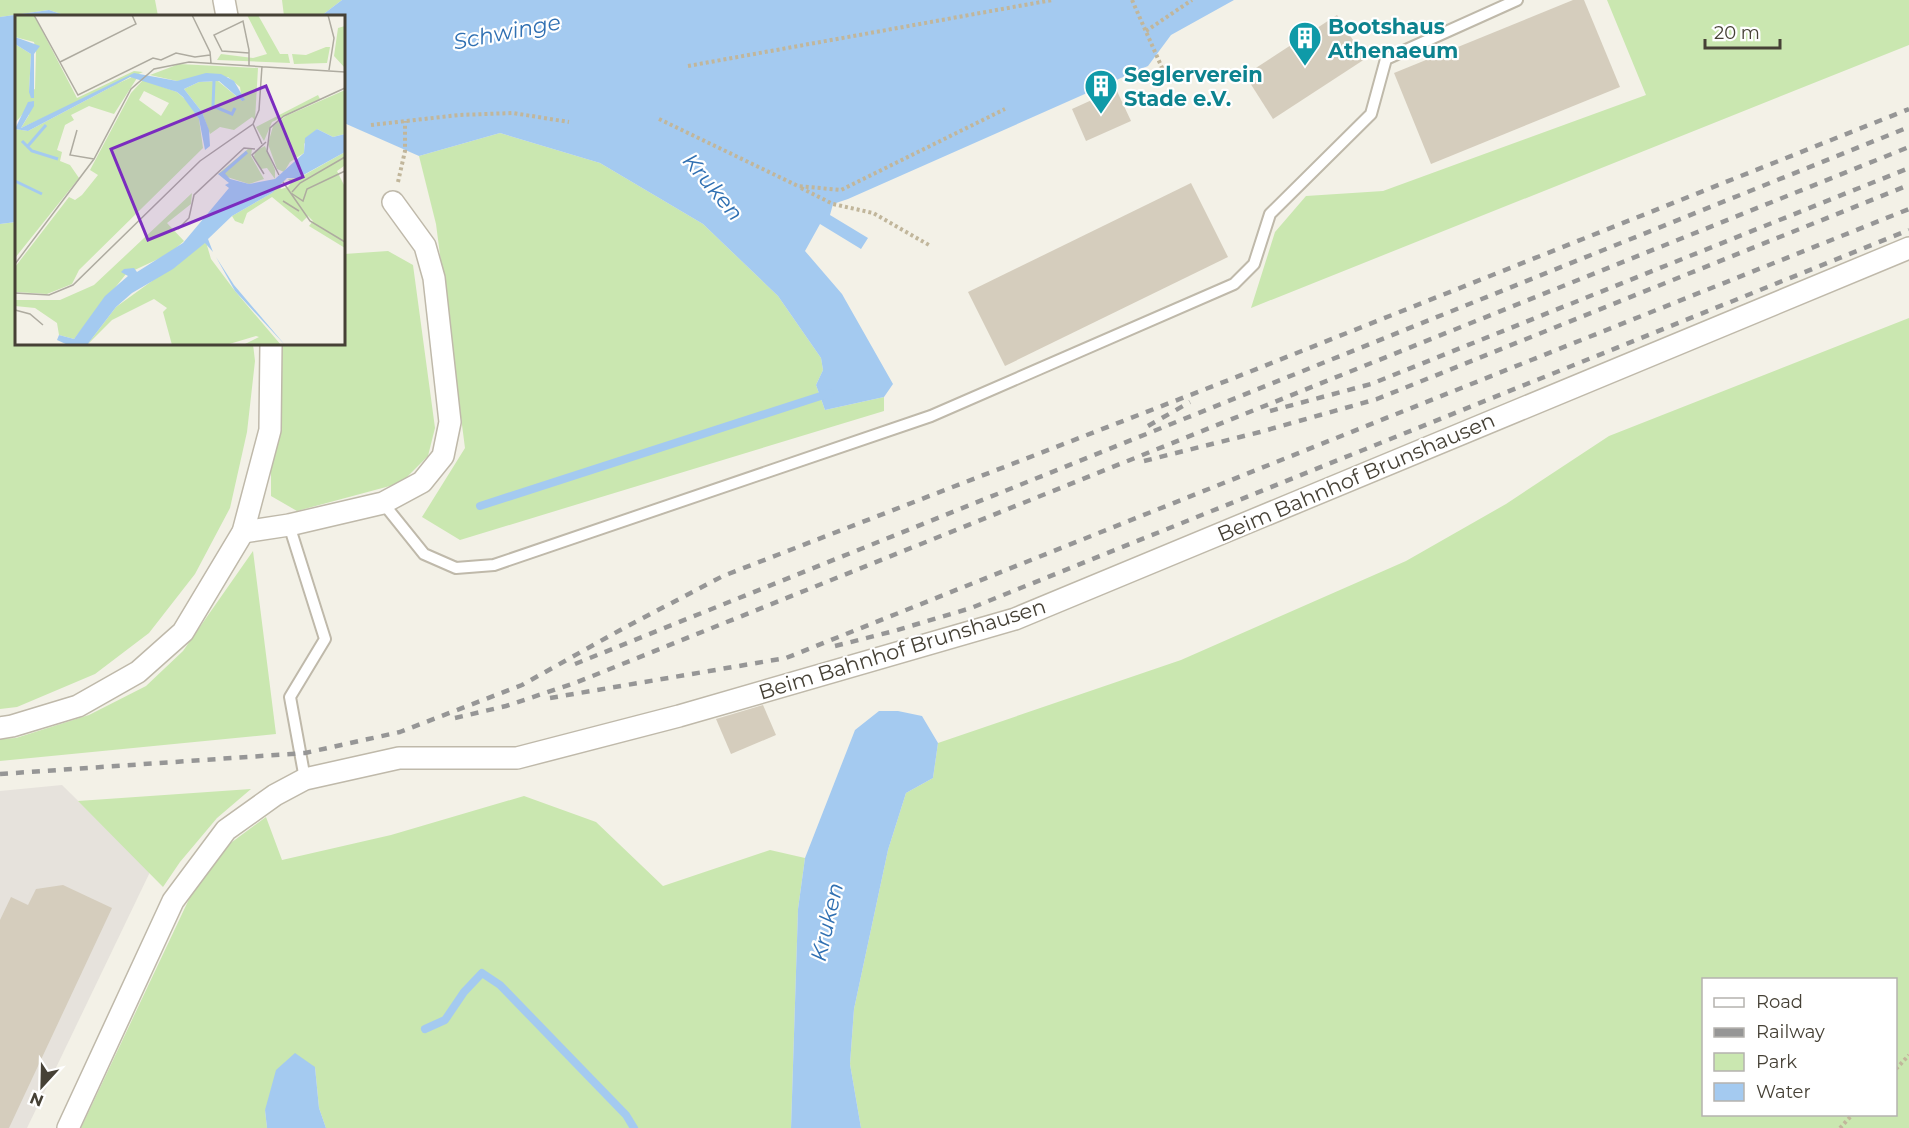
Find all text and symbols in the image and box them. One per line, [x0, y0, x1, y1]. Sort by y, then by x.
water label: Schwinge [451, 8, 563, 56]
scale bar [1705, 12, 1780, 50]
place label: Bootshaus Athenaeum [1327, 14, 1458, 63]
inset map [15, 15, 345, 345]
building icon: Bootshaus Athenaeum [1287, 20, 1323, 67]
text: 20 m [1714, 22, 1760, 44]
place label: Seglerverein Stade e.V. [1124, 62, 1263, 111]
building icon: Seglerverein Stade e.V. [1083, 68, 1119, 115]
water label: Kruken [677, 148, 749, 226]
street label: Beim Bahnhof Brunshausen [1213, 407, 1499, 547]
street label: Beim Bahnhof Brunshausen [755, 593, 1049, 705]
water label: Kruken [805, 880, 849, 964]
legend [1702, 978, 1897, 1116]
text: Road [1756, 991, 1803, 1013]
text: Railway [1756, 1021, 1825, 1043]
text: Park [1756, 1051, 1797, 1073]
north arrow [12, 1056, 72, 1116]
text: Water [1756, 1081, 1811, 1103]
text: N [27, 1088, 46, 1111]

